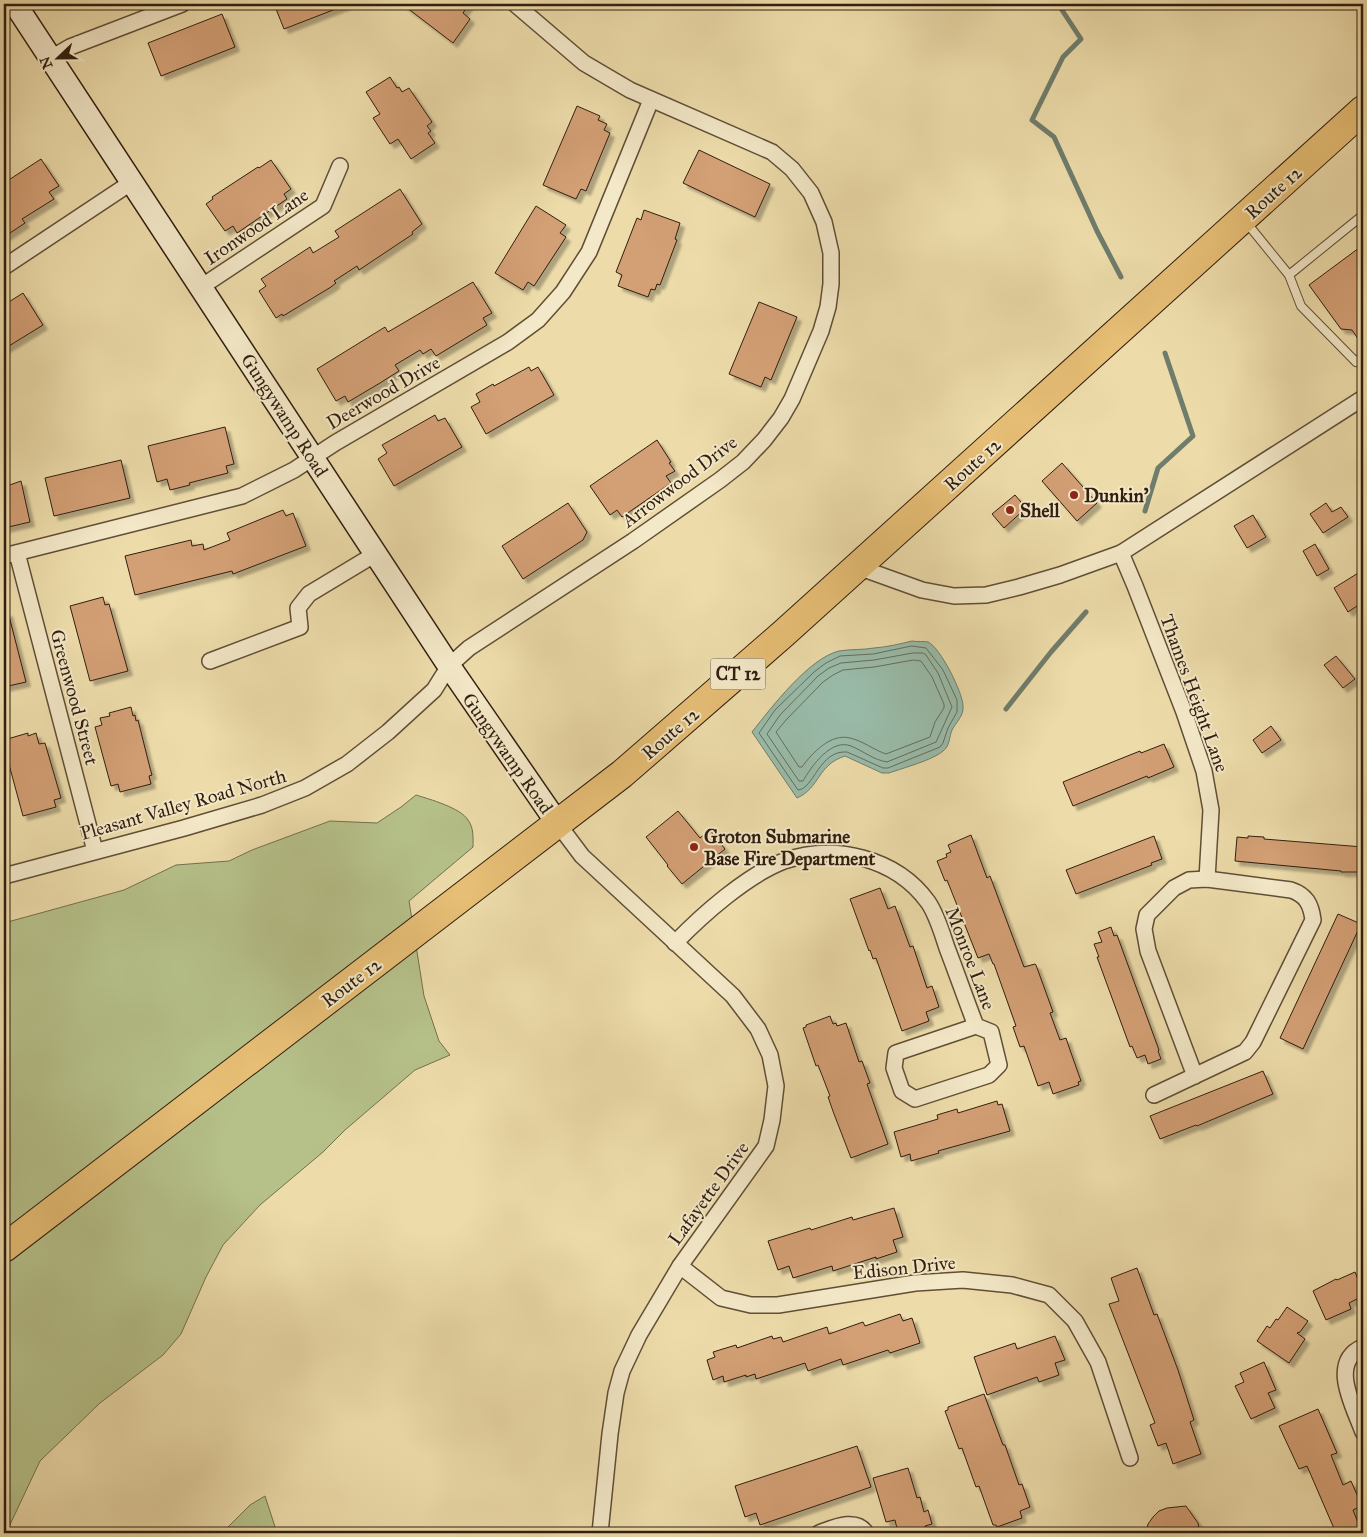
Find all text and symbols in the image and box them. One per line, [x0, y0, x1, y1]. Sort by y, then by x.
north arrow [32, 32, 82, 82]
text: N [36, 54, 57, 71]
street label: Route 12 [1240, 160, 1307, 224]
street label: Ironwood Lane [200, 183, 313, 270]
street label: Gungywamp Road [235, 349, 333, 482]
street label: Deerwood Drive [322, 351, 444, 434]
street label: Arrowwood Drive [616, 431, 742, 533]
street label: Route 12 [939, 432, 1006, 496]
place label: Dunkin' [1084, 484, 1149, 507]
marker: Dunkin' [1068, 489, 1080, 501]
place label: Shell [1020, 499, 1060, 522]
marker: Shell [1004, 504, 1016, 516]
street label: Thames Height Lane [1154, 611, 1234, 776]
street label: Greenwood Street [45, 627, 104, 768]
road number: CT 12 [710, 659, 766, 690]
street label: Gungywamp Road [456, 688, 558, 819]
street label: Route 12 [637, 702, 704, 765]
street label: Pleasant Valley Road North [78, 764, 289, 845]
place label: Groton Submarine Base Fire Department [704, 825, 875, 871]
marker: Groton Submarine Base Fire Department [688, 841, 700, 853]
street label: Monroe Lane [940, 903, 1001, 1013]
street label: Route 12 [317, 952, 386, 1012]
street label: Lafayette Drive [663, 1137, 754, 1250]
street label: Edison Drive [851, 1251, 957, 1284]

